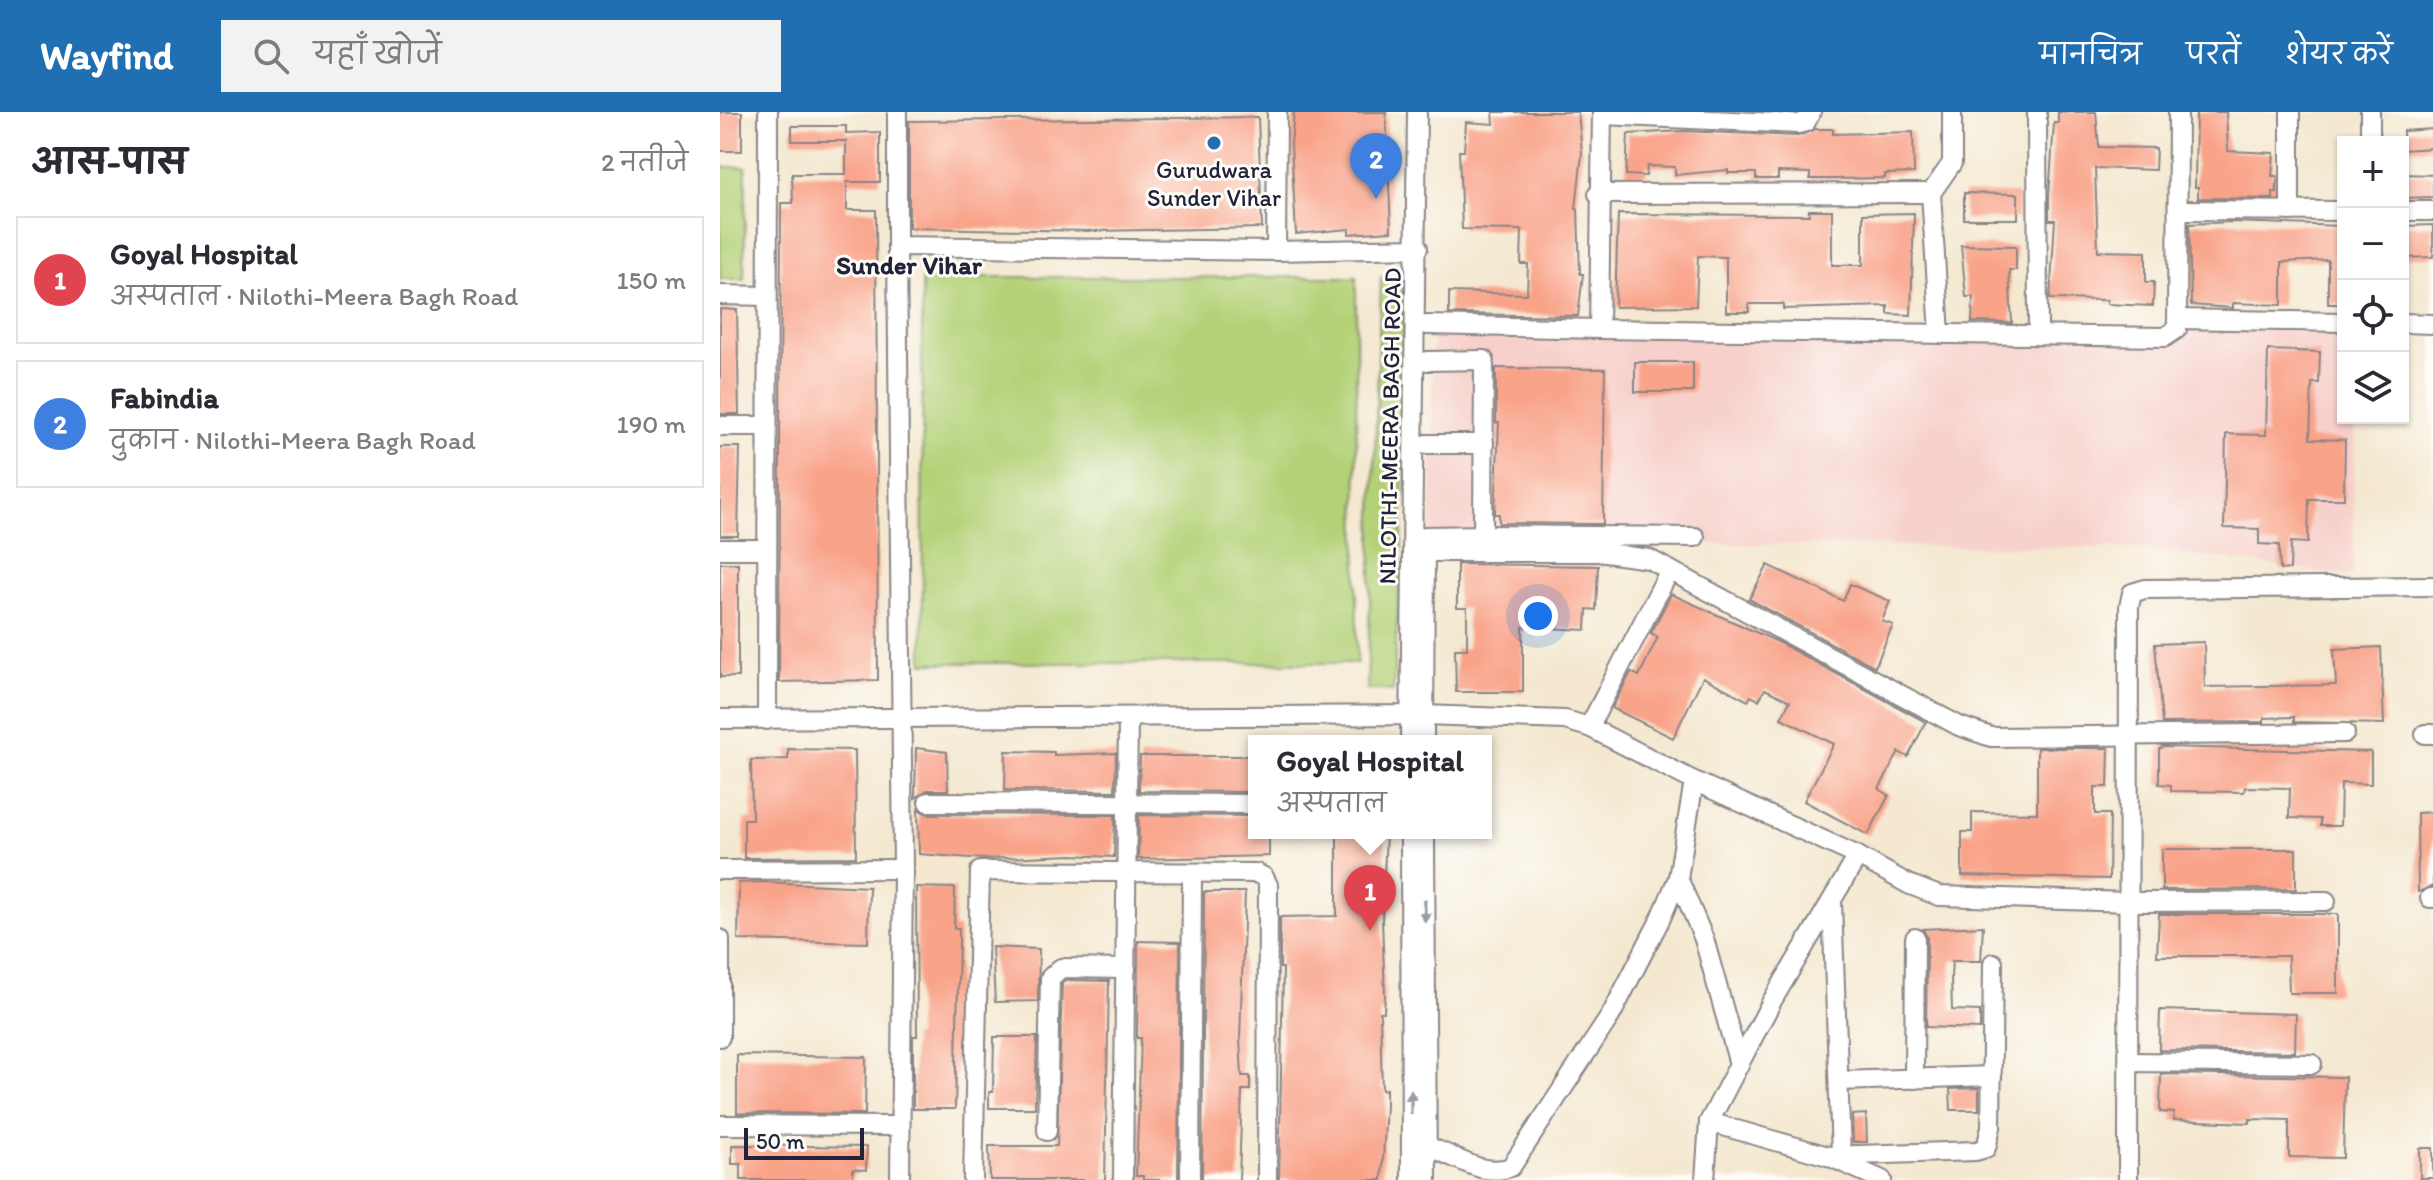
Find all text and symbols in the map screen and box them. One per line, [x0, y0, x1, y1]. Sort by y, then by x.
search box [221, 20, 781, 92]
text: Wayfind [40, 33, 173, 79]
icon: search [249, 34, 293, 78]
text: यहाँ खोजें [313, 35, 441, 72]
text: मानचित्र [2039, 37, 2142, 71]
text: परतें [2186, 37, 2241, 71]
text: शेयर करें [2285, 37, 2393, 71]
pin: 2 [1350, 133, 1402, 199]
marker: Gurudwara Sunder Vihar [1205, 134, 1223, 152]
map controls [2337, 136, 2409, 424]
button: + [2337, 136, 2409, 208]
text: आस-पास [32, 141, 187, 182]
text: 2 नतीजे [601, 146, 688, 178]
place label: Gurudwara Sunder Vihar [1147, 155, 1281, 212]
button: − [2337, 208, 2409, 280]
text: Goyal Hospital [110, 235, 298, 272]
district label: Sunder Vihar [836, 249, 983, 281]
text: 1 [54, 264, 66, 296]
text: 150 m [617, 264, 686, 296]
street label: NILOTHI-MEERA BAGH ROAD [1372, 267, 1407, 585]
text: अस्पताल · Nilothi-Meera Bagh Road [110, 280, 518, 312]
button: locate [2337, 280, 2409, 352]
button: layers [2337, 352, 2409, 424]
text: Fabindia [110, 379, 219, 416]
text: 2 [53, 408, 67, 440]
text: 190 m [617, 408, 686, 440]
text: दुकान · Nilothi-Meera Bagh Road [110, 424, 476, 456]
your location [1518, 596, 1558, 636]
popup [1248, 735, 1492, 839]
text: Goyal Hospital [1276, 742, 1464, 779]
text: अस्पताल [1276, 787, 1387, 819]
pin: 1 [1344, 865, 1396, 931]
one-way arrow [1419, 899, 1431, 924]
one-way arrow [1405, 1089, 1417, 1114]
scale bar [744, 1124, 864, 1160]
text: 50 m [756, 1128, 805, 1155]

